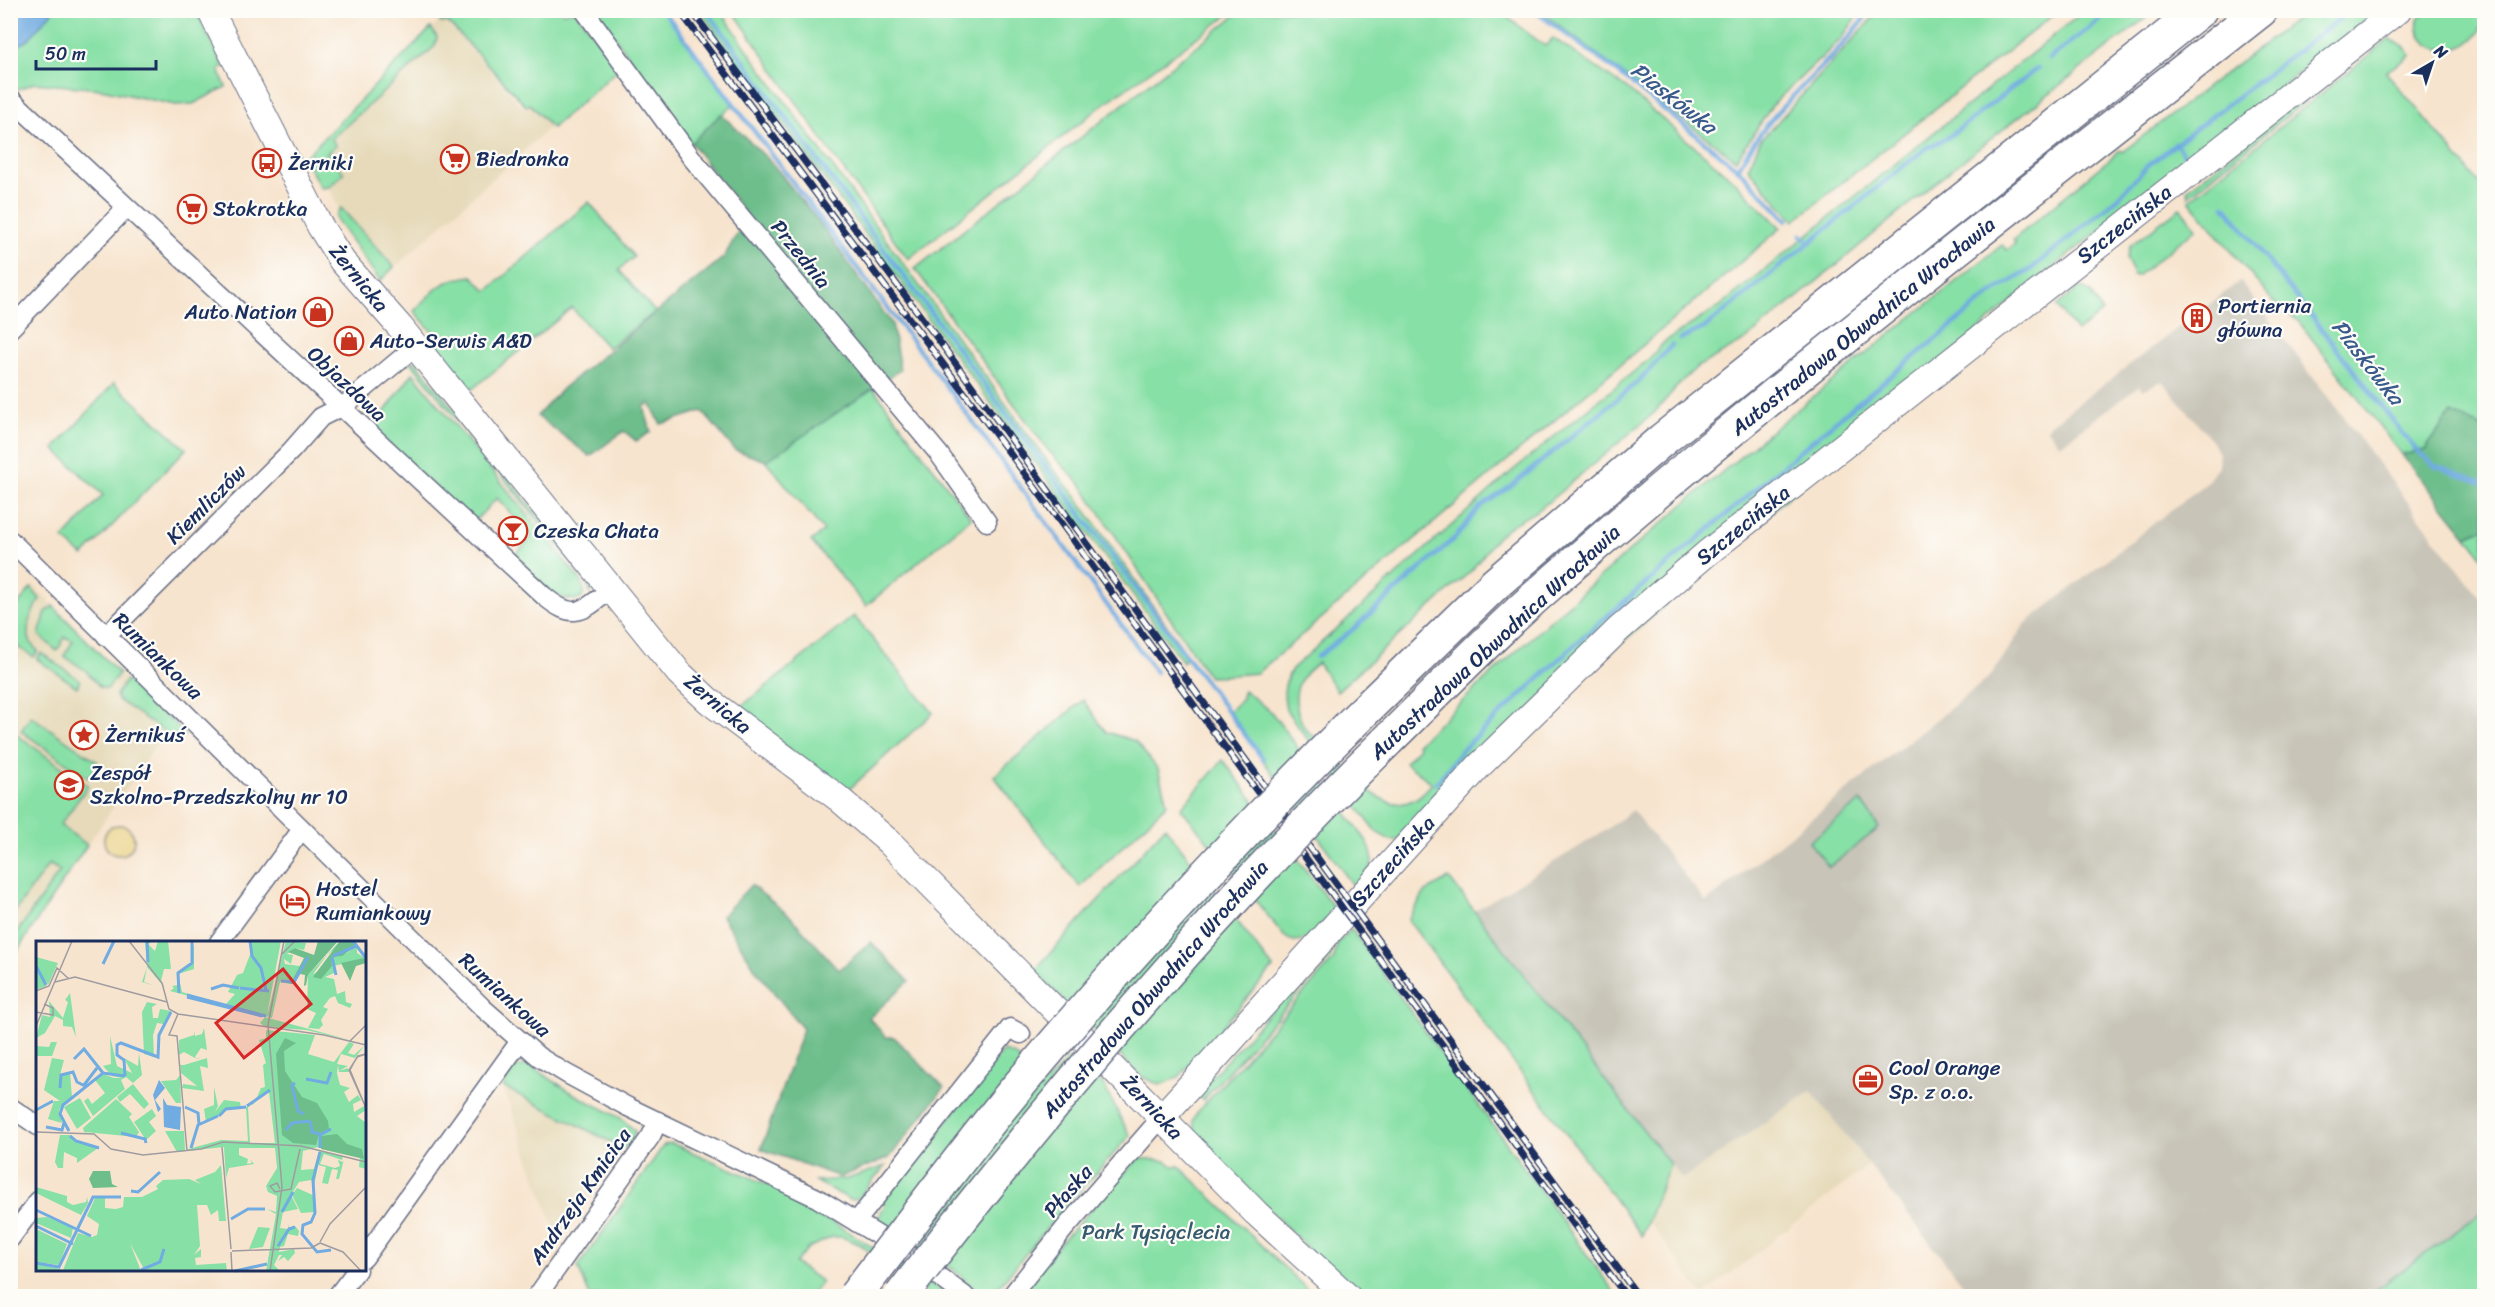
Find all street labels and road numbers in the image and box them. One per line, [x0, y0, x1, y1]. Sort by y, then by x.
street label: Szczecińska [2068, 174, 2181, 274]
street label: Autostradowa Obwodnica Wrocławia [1721, 206, 2005, 446]
street label: Przednia [761, 211, 841, 298]
street label: Żernicka [319, 235, 399, 321]
street label: Objazdowa [298, 336, 397, 432]
street label: Kiemliczów [156, 454, 256, 554]
street label: Szczecińska [1687, 474, 1799, 575]
street label: Autostradowa Obwodnica Wrocławia [1360, 514, 1630, 770]
street label: Rumiankowa [104, 603, 213, 710]
street label: Żernicka [675, 664, 761, 745]
street label: Szczecińska [1341, 806, 1445, 916]
street label: Autostradowa Obwodnica Wrocławia [1031, 851, 1279, 1128]
street label: Rumiankowa [450, 943, 561, 1048]
street label: Żernicka [1111, 1065, 1194, 1150]
street label: Andrzeja Kmicica [518, 1119, 642, 1273]
street label: Płaska [1033, 1155, 1103, 1227]

